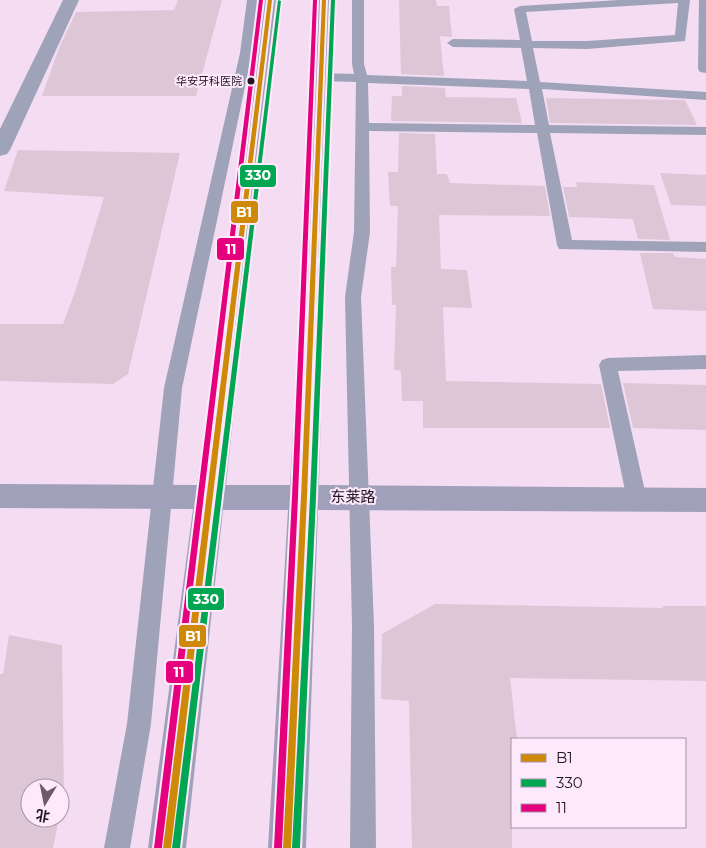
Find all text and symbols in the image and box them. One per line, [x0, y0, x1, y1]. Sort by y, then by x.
place label: 华安牙科医院 [176, 74, 242, 88]
marker: 华安牙科医院 [246, 76, 256, 86]
line badge: 330 [239, 164, 277, 188]
text: 330 [244, 166, 271, 184]
line badge: B1 [230, 200, 259, 224]
text: B1 [236, 203, 252, 221]
line badge: 11 [216, 237, 245, 261]
text: 11 [226, 240, 236, 258]
street label: 东莱路 [330, 487, 376, 506]
line badge: 330 [187, 587, 225, 611]
text: 330 [192, 590, 219, 608]
line badge: B1 [178, 624, 207, 648]
text: B1 [185, 627, 201, 645]
line badge: 11 [165, 660, 194, 684]
text: 11 [174, 663, 184, 681]
legend [511, 738, 686, 828]
text: B1 [556, 748, 573, 767]
text: 330 [556, 773, 583, 792]
north arrow [20, 778, 70, 828]
text: 11 [556, 798, 567, 817]
text: 北 [34, 806, 51, 826]

